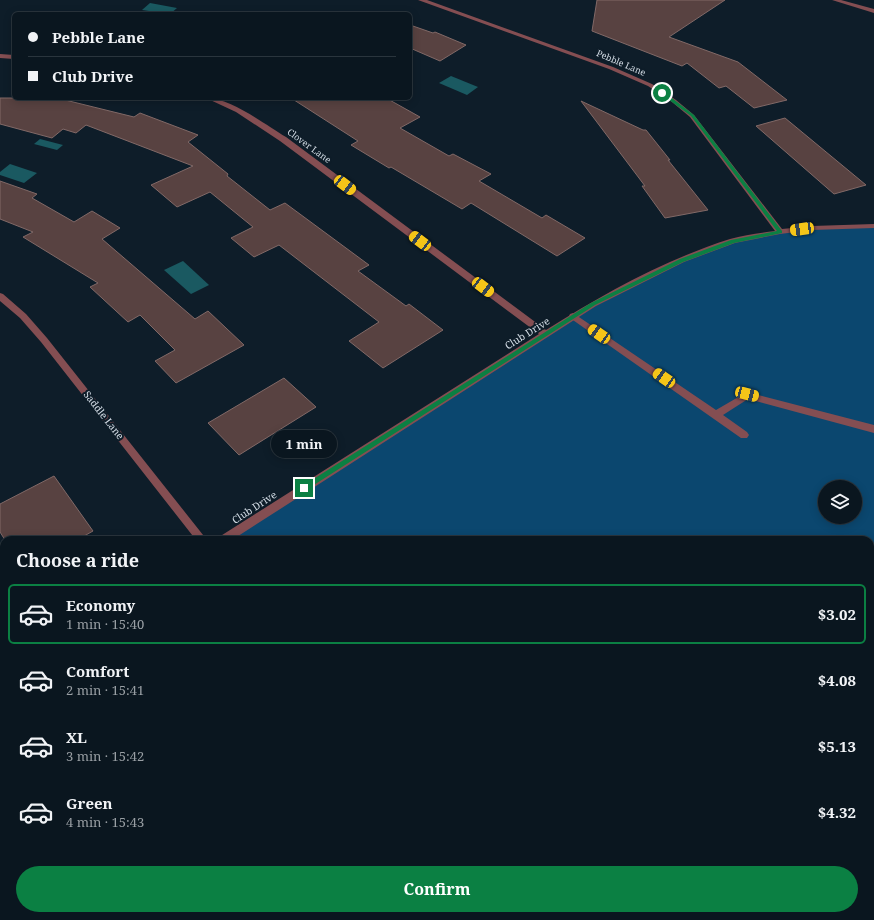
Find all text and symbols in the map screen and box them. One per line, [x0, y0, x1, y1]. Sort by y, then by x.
text: Pebble Lane [52, 27, 145, 47]
street label: Pebble Lane [594, 46, 648, 79]
text: Club Drive [52, 66, 133, 86]
route start [653, 84, 671, 102]
street label: Clover Lane [285, 125, 334, 166]
car [332, 173, 358, 197]
car [789, 221, 815, 237]
car [407, 229, 433, 253]
car [470, 275, 496, 299]
street label: Club Drive [502, 314, 552, 352]
car [586, 322, 612, 346]
car [651, 366, 677, 390]
car [734, 385, 760, 403]
street label: Saddle Lane [81, 388, 127, 442]
callout: 1 min [271, 430, 337, 458]
text: 1 min [286, 435, 322, 453]
route end [295, 479, 313, 497]
map controls [818, 480, 862, 524]
button: layers [818, 480, 862, 524]
street label: Club Drive [229, 487, 279, 527]
text: Choose a ride [16, 548, 139, 572]
text: Economy [66, 595, 135, 615]
icon: car [18, 596, 54, 632]
text: $3.02 [818, 604, 856, 624]
text: 1 min · 15:40 [66, 615, 144, 633]
text: Comfort [66, 661, 129, 681]
icon: car [18, 662, 54, 698]
text: $4.08 [818, 670, 856, 690]
text: 2 min · 15:41 [66, 681, 144, 699]
text: XL [66, 727, 87, 747]
icon: car [18, 728, 54, 764]
text: $5.13 [818, 736, 856, 756]
text: 3 min · 15:42 [66, 747, 144, 765]
text: Green [66, 793, 113, 813]
icon: car [18, 794, 54, 830]
text: $4.32 [818, 802, 856, 822]
text: 4 min · 15:43 [66, 813, 144, 831]
button: Confirm [16, 866, 858, 912]

